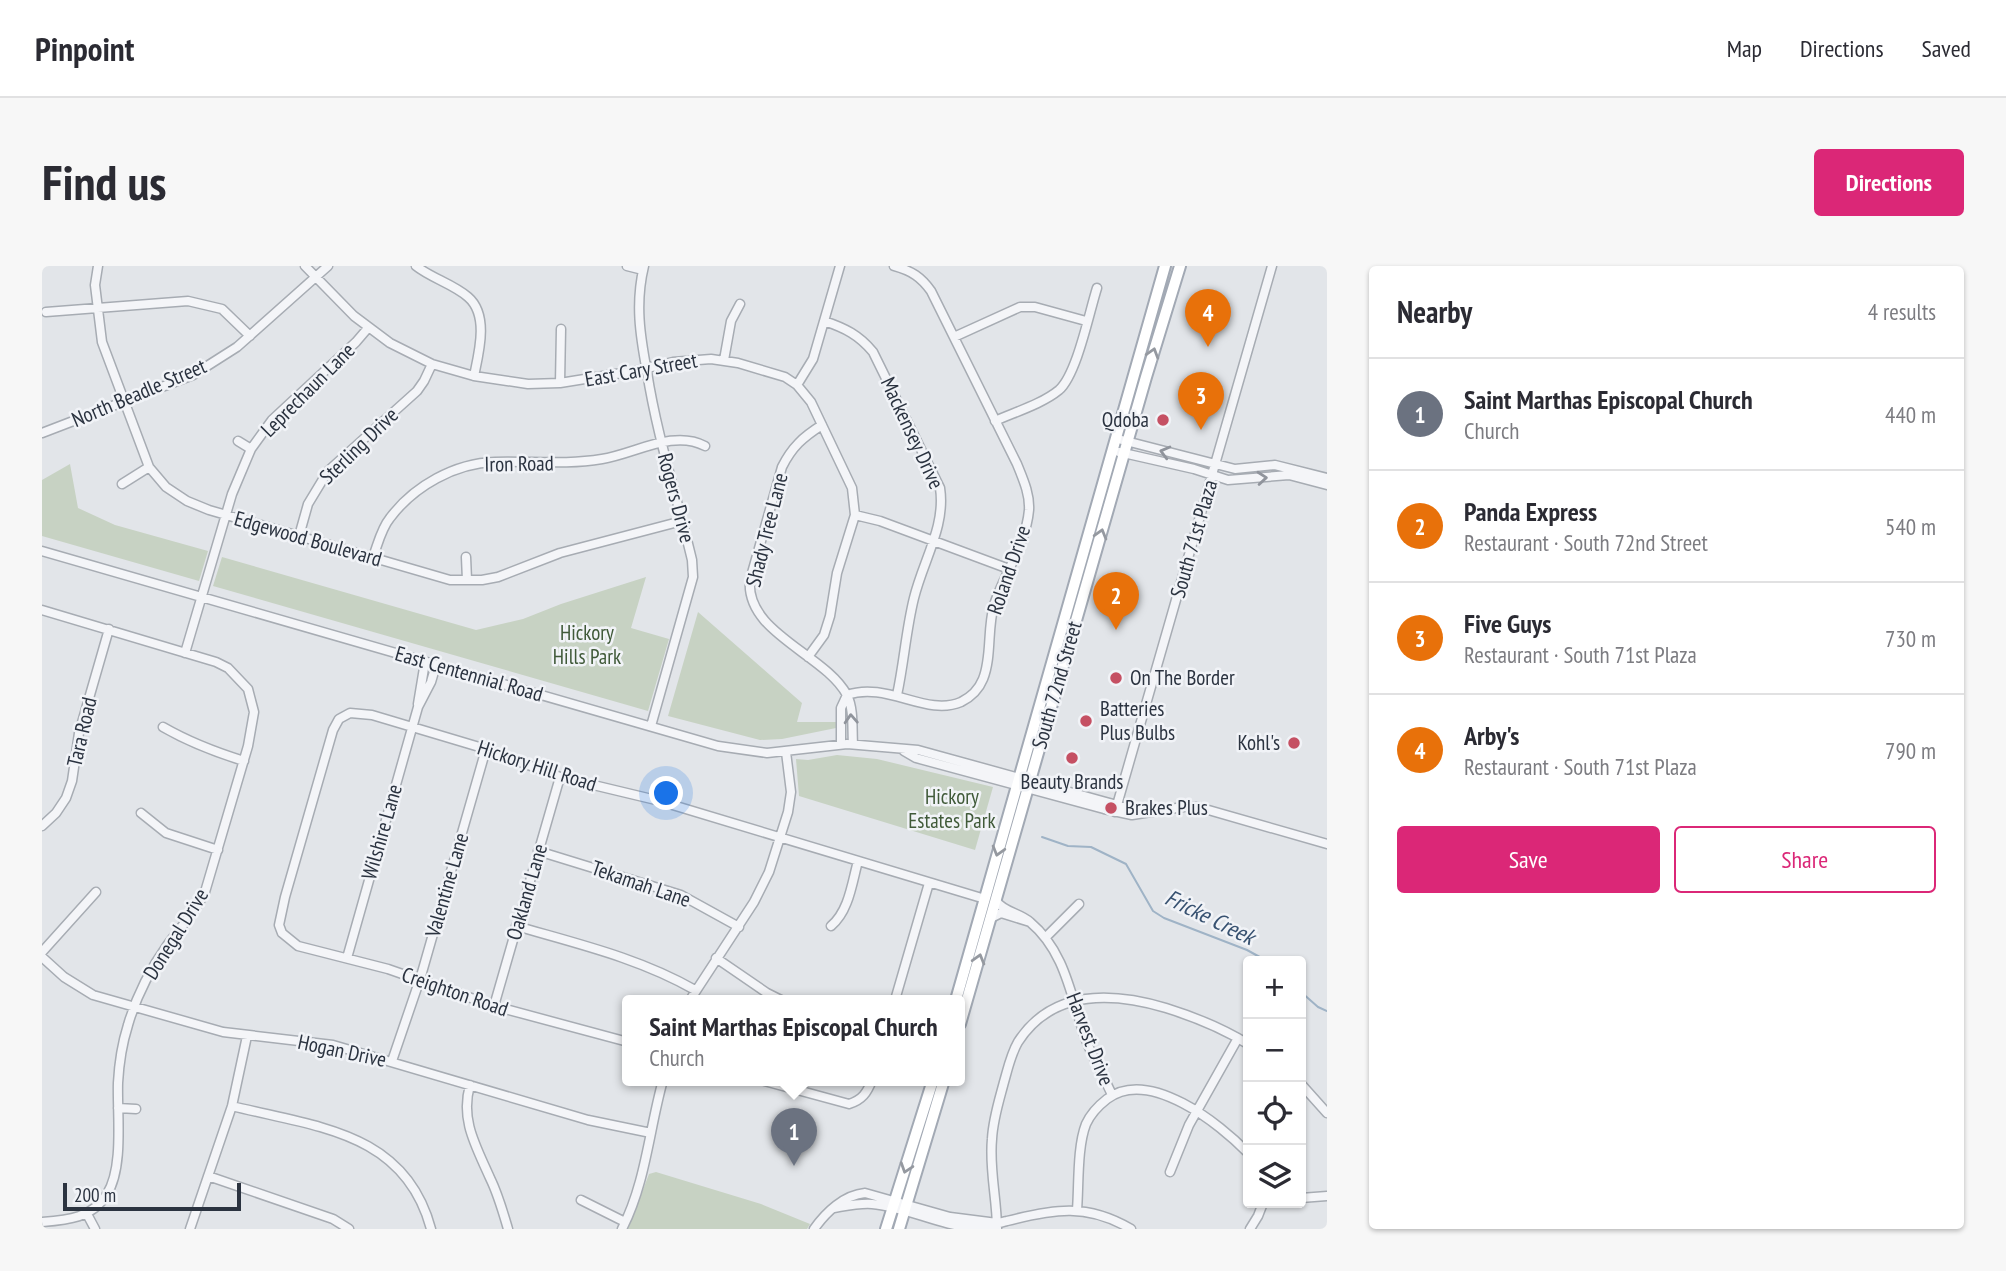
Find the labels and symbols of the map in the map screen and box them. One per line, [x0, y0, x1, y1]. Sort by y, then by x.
pin: 4 [1185, 289, 1231, 347]
street label: Leprechaun Lane [255, 337, 360, 442]
street label: East Cary Street [583, 346, 699, 393]
one-way arrow [1145, 347, 1160, 359]
street label: North Beadle Street [67, 352, 210, 433]
pin: 3 [1178, 372, 1224, 430]
street label: Mackensey Drive [875, 373, 950, 493]
street label: Sterling Drive [314, 401, 404, 490]
place label: Qdoba [1102, 406, 1149, 433]
marker: Qdoba [1155, 412, 1171, 428]
one-way arrow [1159, 446, 1171, 460]
street label: Iron Road [484, 449, 554, 478]
street label: Rogers Drive [652, 450, 701, 546]
street label: Shady Tree Lane [739, 470, 794, 590]
one-way arrow [1257, 471, 1268, 486]
street label: South 71st Plaza [1164, 477, 1223, 601]
street label: Edgewood Boulevard [231, 505, 385, 572]
street label: Roland Drive [981, 522, 1036, 618]
one-way arrow [1092, 529, 1107, 541]
pin: 2 [1093, 572, 1139, 630]
street label: South 72nd Street [1025, 618, 1088, 752]
park label: Hickory Hills Park [553, 619, 621, 670]
street label: East Centennial Road [392, 640, 546, 708]
place label: On The Border [1130, 664, 1235, 691]
marker: On The Border [1108, 670, 1124, 686]
street label: Tara Road [60, 695, 103, 769]
place label: Batteries Plus Bulbs [1100, 695, 1175, 746]
one-way arrow [844, 713, 859, 724]
marker: Batteries Plus Bulbs [1078, 713, 1094, 729]
place label: Kohl's [1237, 729, 1280, 756]
street label: Hickory Hill Road [474, 734, 600, 797]
marker: Kohl's [1286, 735, 1302, 751]
marker: Beauty Brands [1064, 750, 1080, 766]
place label: Beauty Brands [1021, 768, 1123, 795]
your location [649, 776, 683, 810]
street label: Wilshire Lane [355, 781, 408, 883]
park label: Hickory Estates Park [908, 783, 996, 834]
place label: Brakes Plus [1125, 794, 1208, 821]
marker: Brakes Plus [1103, 800, 1119, 816]
street label: Valentine Lane [418, 830, 474, 941]
street label: Oakland Lane [500, 841, 553, 943]
one-way arrow [992, 845, 1007, 857]
street label: Tekamah Lane [588, 854, 694, 913]
water label: Fricke Creek [1161, 882, 1263, 952]
street label: Donegal Drive [137, 883, 214, 984]
one-way arrow [971, 953, 986, 965]
street label: Creighton Road [398, 961, 512, 1022]
street label: Harvest Drive [1060, 988, 1121, 1089]
street label: Hogan Drive [295, 1028, 389, 1073]
pin: 1 [771, 1108, 817, 1166]
one-way arrow [900, 1162, 915, 1174]
scale bar [63, 1180, 242, 1212]

